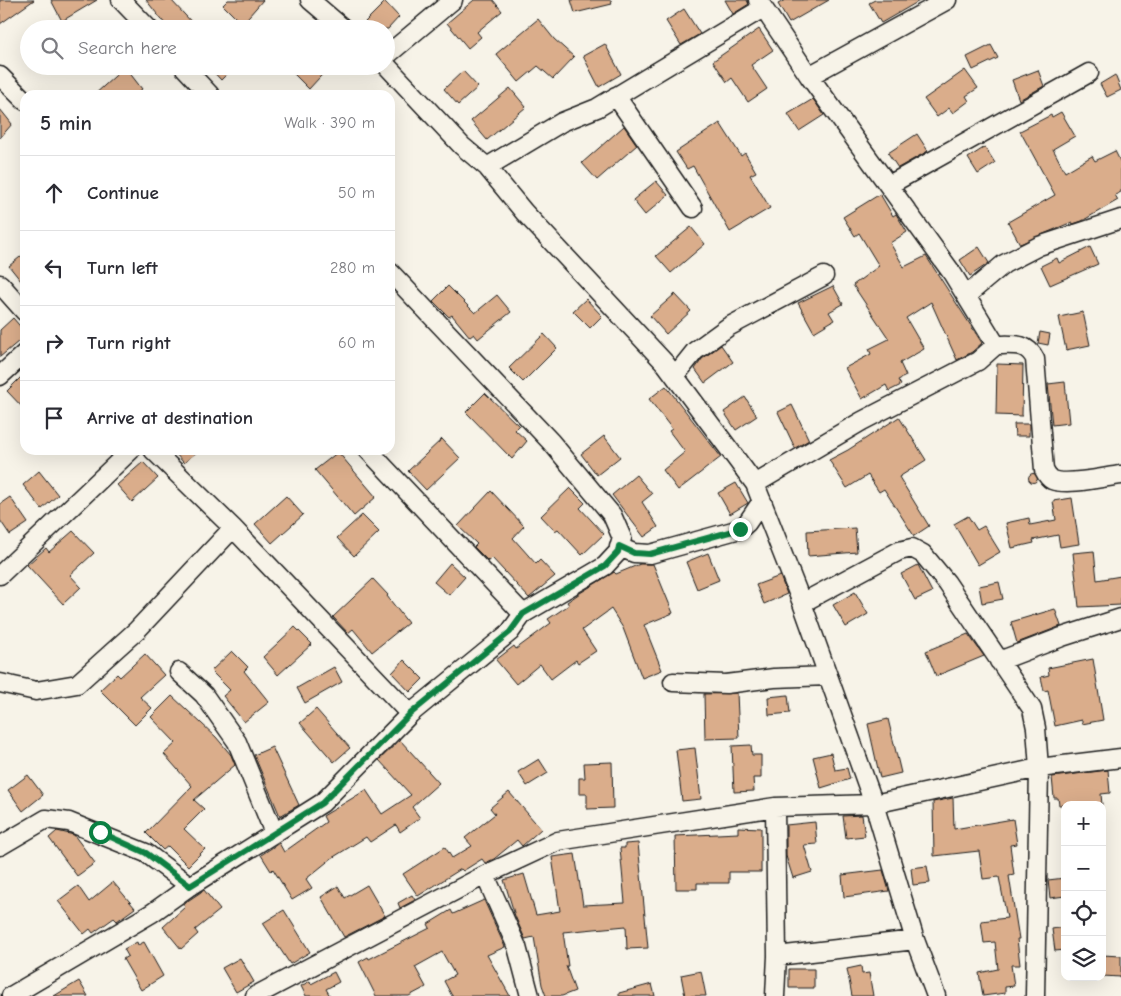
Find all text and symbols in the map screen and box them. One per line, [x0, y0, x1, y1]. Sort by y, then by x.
search box [20, 20, 395, 75]
icon: search [38, 34, 66, 62]
text: Search here [78, 37, 177, 59]
text: 5 min [40, 111, 92, 135]
text: Walk · 390 m [284, 114, 375, 132]
icon: ahead [40, 179, 68, 207]
text: Continue [87, 182, 159, 204]
text: 50 m [338, 184, 375, 202]
icon: left [40, 254, 68, 282]
text: Turn left [87, 257, 158, 279]
text: 280 m [330, 259, 375, 277]
icon: right [40, 329, 68, 357]
text: Turn right [87, 332, 171, 354]
text: 60 m [338, 334, 375, 352]
icon: arrive [40, 404, 68, 432]
text: Arrive at destination [87, 407, 253, 429]
route end [729, 518, 752, 541]
map controls [1061, 801, 1106, 981]
button: + [1061, 801, 1106, 846]
route start [89, 821, 112, 844]
button: − [1061, 846, 1106, 891]
button: locate [1061, 891, 1106, 936]
button: layers [1061, 936, 1106, 981]

